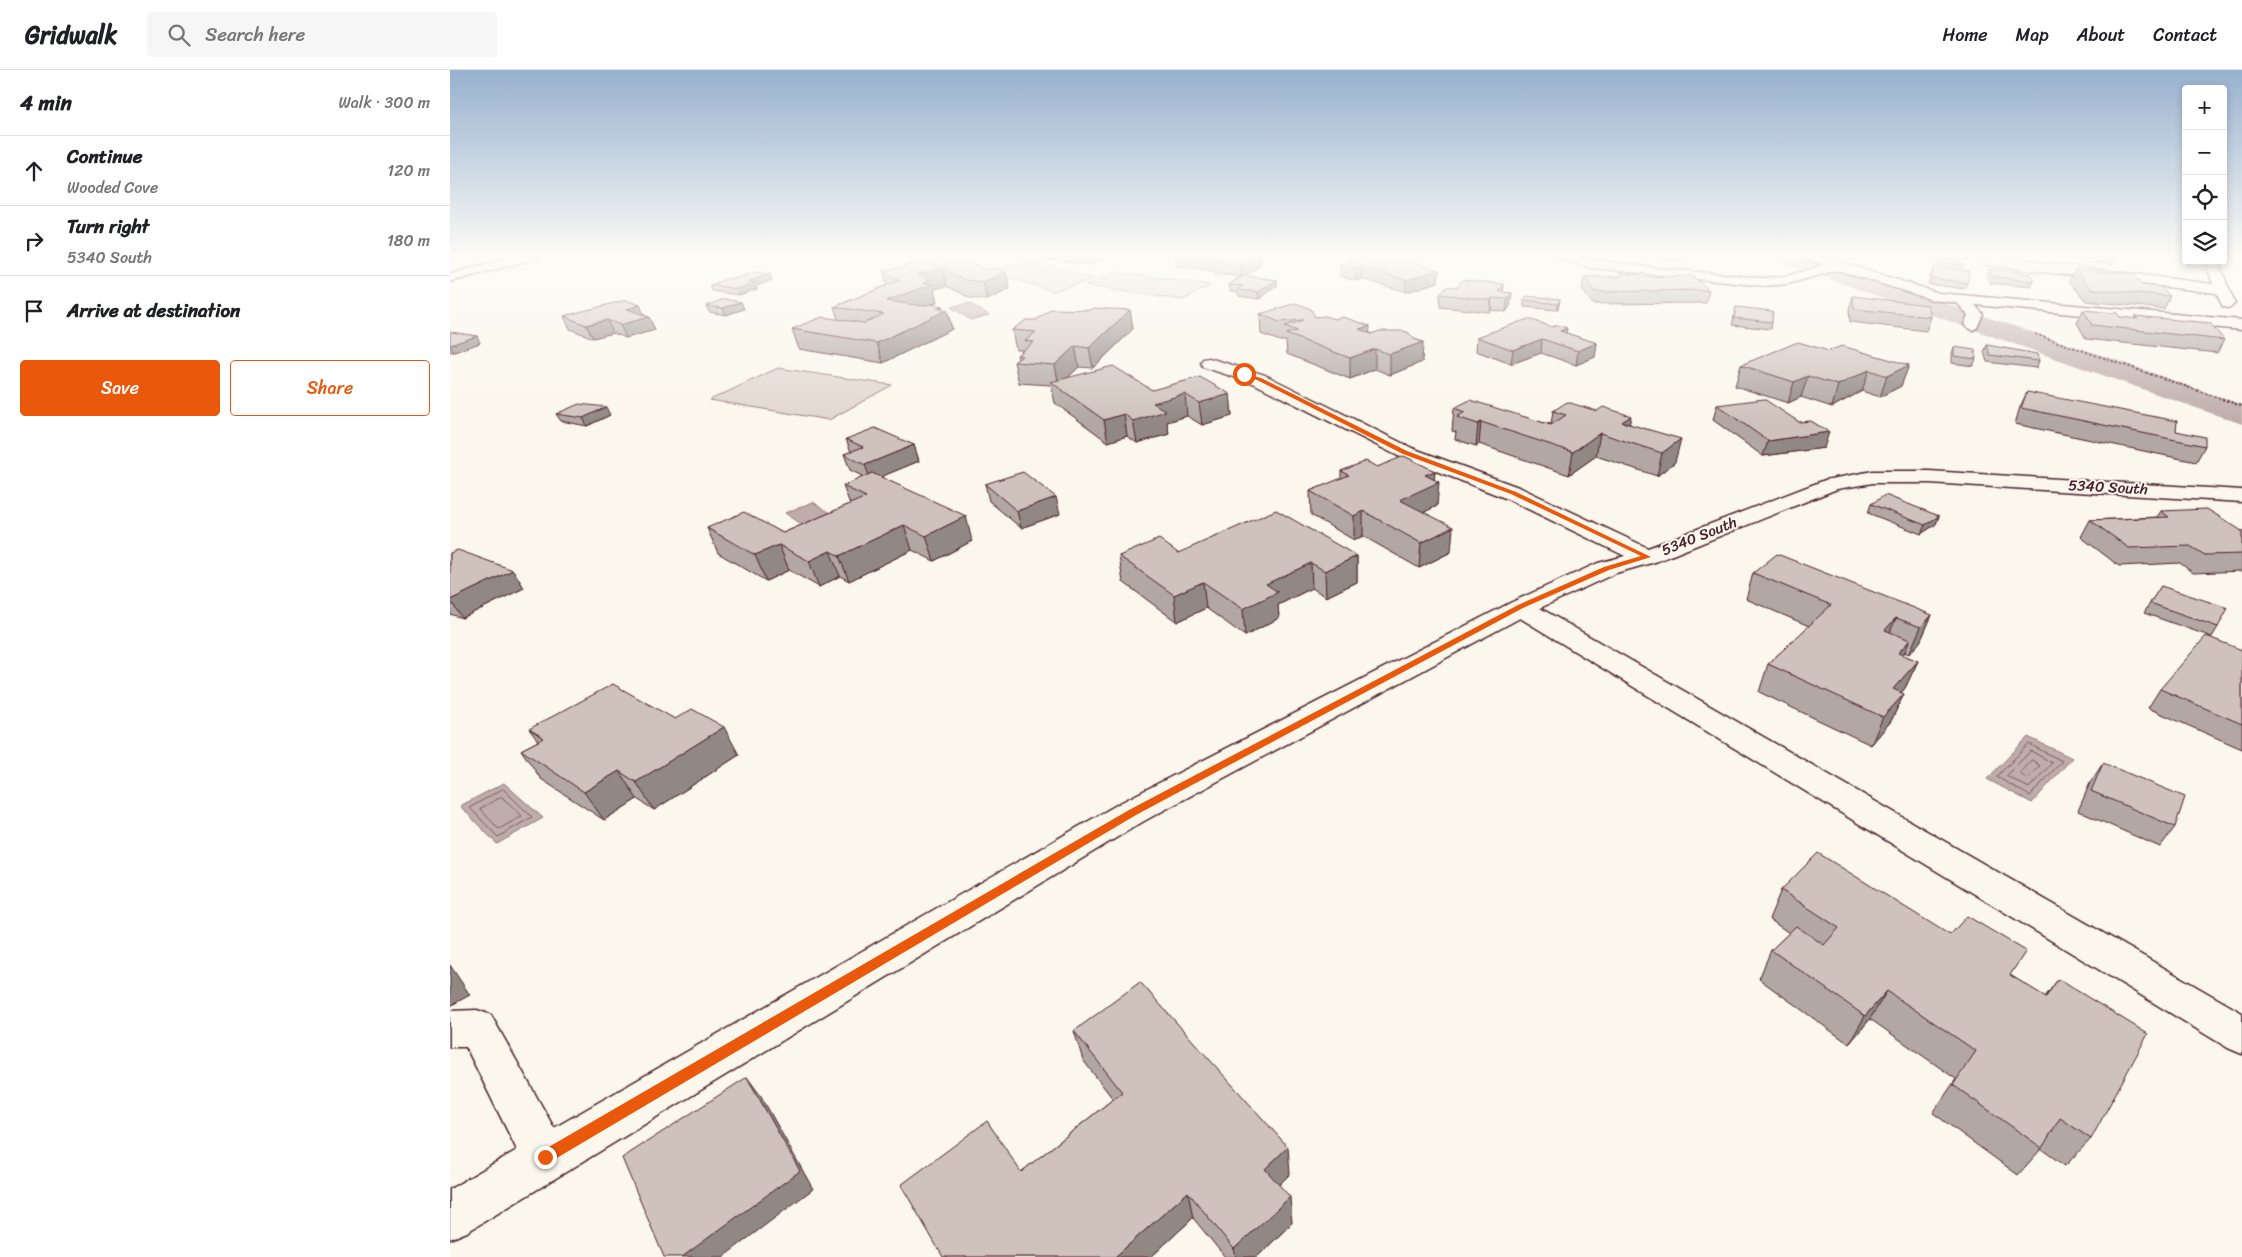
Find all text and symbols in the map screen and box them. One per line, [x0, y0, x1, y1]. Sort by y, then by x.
search box [147, 12, 497, 57]
text: Gridwalk [25, 14, 117, 56]
text: Search here [205, 18, 305, 51]
text: Home [1943, 19, 1988, 51]
text: Map [2016, 19, 2049, 51]
text: About [2077, 19, 2125, 51]
text: Contact [2153, 19, 2217, 51]
icon: search [165, 21, 193, 49]
text: 4 min [20, 84, 72, 122]
map controls [2182, 85, 2227, 265]
button: + [2182, 85, 2227, 130]
text: Walk · 300 m [339, 88, 430, 117]
button: − [2182, 130, 2227, 175]
text: Continue [67, 140, 143, 173]
text: 120 m [387, 156, 430, 185]
icon: ahead [20, 157, 48, 185]
text: Wooded Cove [67, 173, 158, 202]
button: locate [2182, 175, 2227, 220]
text: Turn right [67, 210, 149, 243]
button: layers [2182, 220, 2227, 265]
text: 180 m [387, 226, 430, 255]
icon: right [20, 227, 48, 255]
text: 5340 South [67, 243, 152, 272]
text: Arrive at destination [67, 294, 240, 327]
icon: arrive [20, 297, 48, 325]
button: Save [20, 360, 220, 416]
button: Share [230, 360, 430, 416]
route start [1233, 363, 1256, 386]
street label: 5340 South [2068, 472, 2149, 502]
street label: 5340 South [1657, 509, 1741, 563]
route end [534, 1146, 557, 1169]

